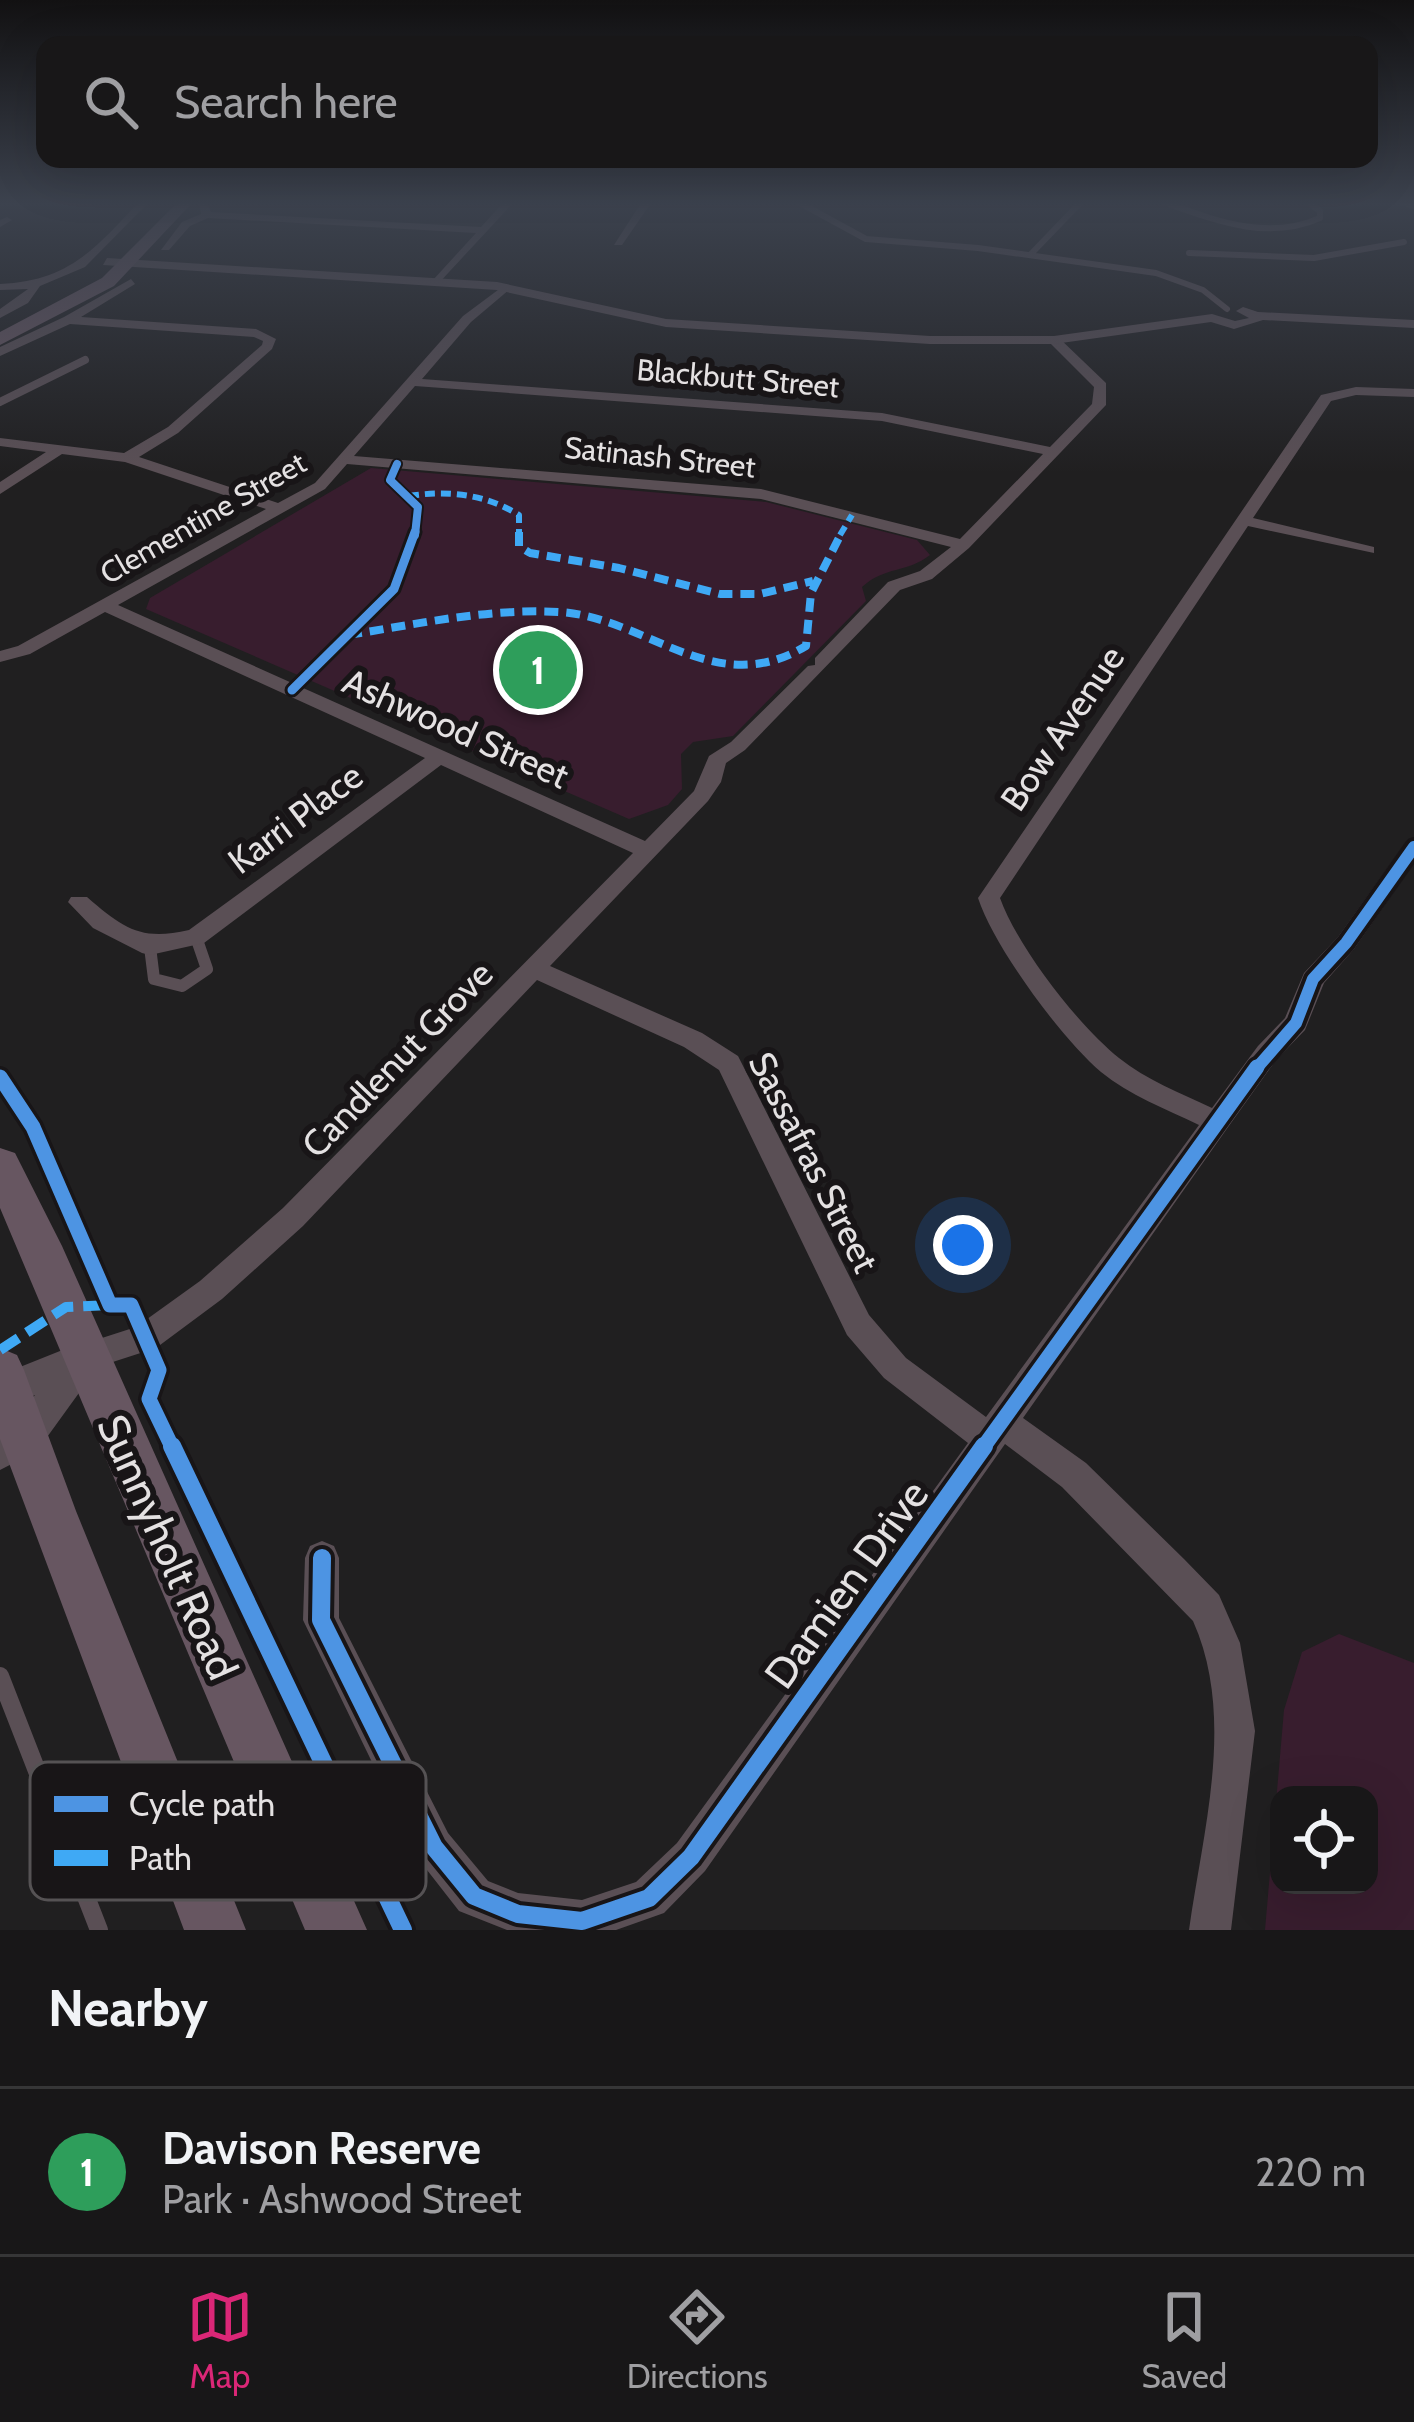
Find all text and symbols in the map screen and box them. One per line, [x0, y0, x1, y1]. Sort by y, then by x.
search box [36, 36, 1378, 168]
icon: search [78, 69, 144, 135]
text: Search here [174, 75, 398, 129]
street label: Blackbutt Street [635, 351, 841, 405]
street label: Satinash Street [563, 429, 757, 485]
street label: Clementine Street [94, 444, 312, 592]
pin: 1 [499, 625, 577, 715]
street label: Bow Avenue [991, 637, 1133, 819]
street label: Ashwood Street [336, 659, 576, 797]
street label: Karri Place [219, 753, 371, 883]
street label: Candlenut Grove [292, 952, 502, 1166]
street label: Sassafras Street [740, 1045, 888, 1279]
your location [933, 1215, 993, 1275]
street label: Sunnyholt Road [86, 1407, 250, 1687]
street label: Damien Drive [753, 1470, 939, 1698]
legend [30, 1762, 426, 1900]
text: Cycle path [129, 1784, 275, 1824]
map controls [1270, 1786, 1378, 1894]
button: locate [1270, 1786, 1378, 1894]
text: Path [129, 1838, 192, 1878]
text: Nearby [48, 1977, 208, 2039]
text: Davison Reserve [162, 2121, 481, 2175]
text: 1 [80, 2148, 94, 2196]
text: 220 m [1255, 2148, 1366, 2196]
text: Park · Ashwood Street [162, 2175, 522, 2223]
tab: Map [187, 2284, 253, 2396]
tab: Directions [627, 2284, 768, 2396]
tab: Saved [1141, 2284, 1227, 2396]

